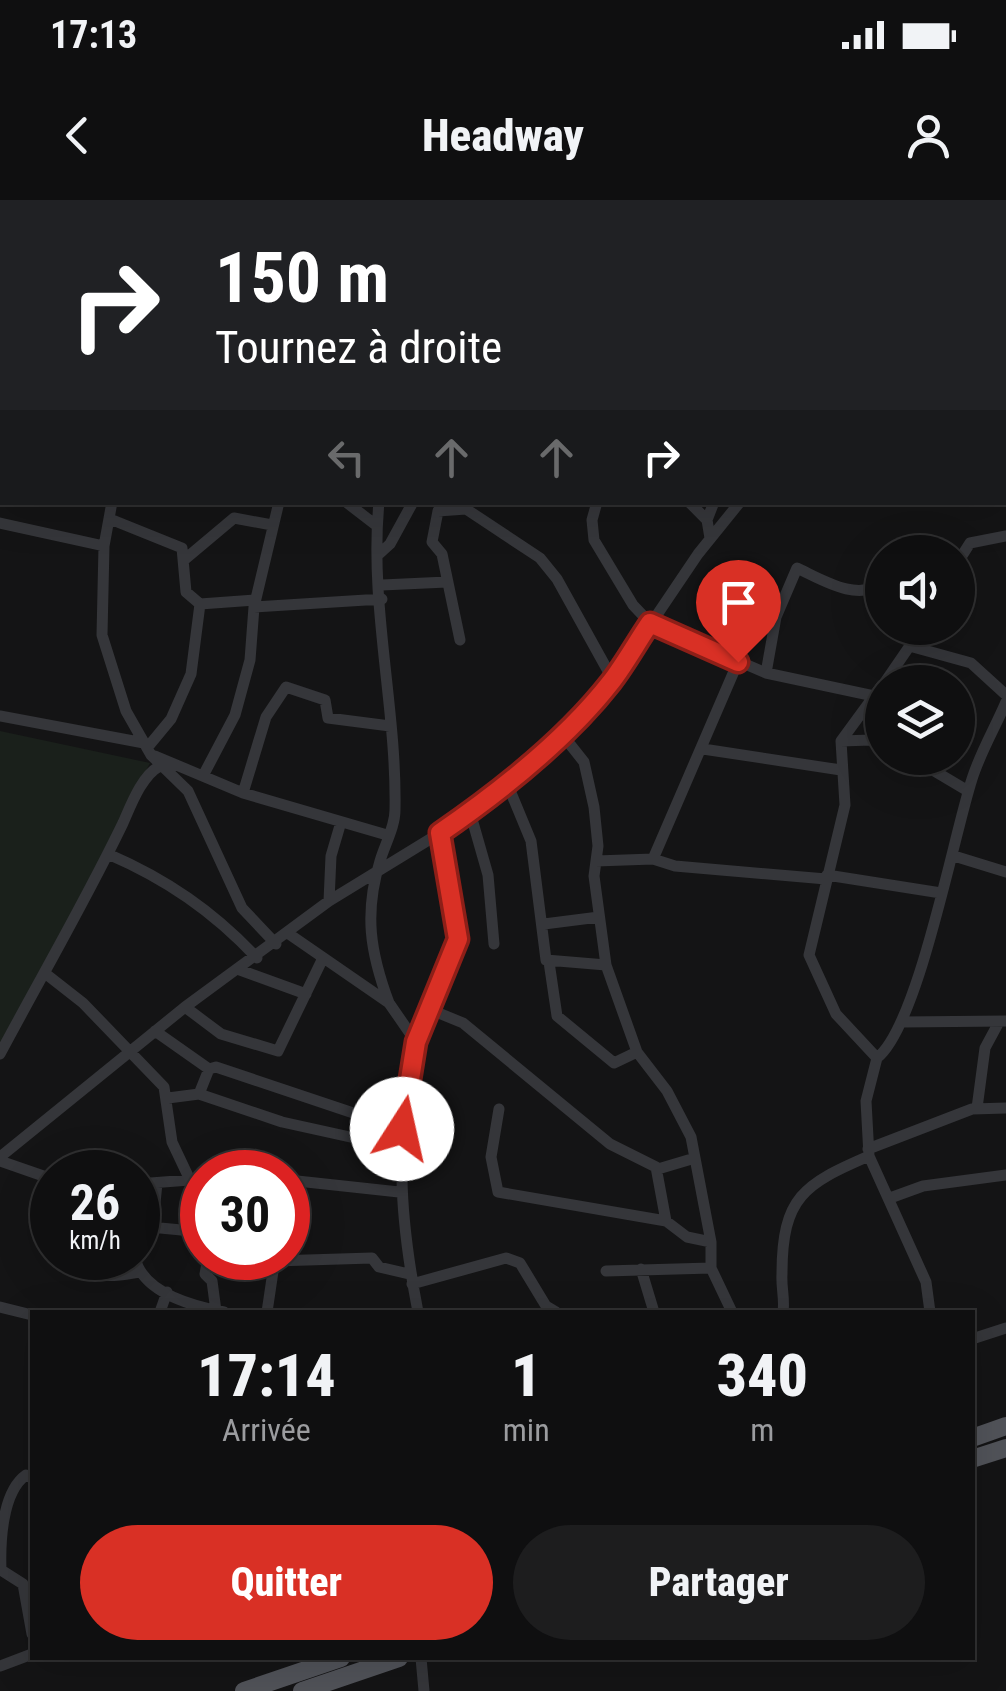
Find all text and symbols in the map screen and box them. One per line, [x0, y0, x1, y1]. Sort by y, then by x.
text: 17:13 [50, 13, 137, 57]
icon: back [50, 108, 105, 163]
icon: person [901, 108, 956, 163]
text: Headway [422, 109, 584, 162]
text: 150 m [215, 237, 389, 319]
icon: right [50, 240, 180, 370]
text: Tournez à droite [215, 321, 502, 374]
icon: left [319, 430, 374, 485]
icon: ahead [424, 430, 479, 485]
icon: ahead [529, 430, 584, 485]
icon: right [634, 430, 689, 485]
map controls [865, 535, 975, 775]
button: sound [865, 535, 975, 645]
pin [696, 560, 781, 663]
icon: arrive [711, 575, 766, 630]
button: layers [865, 665, 975, 775]
position arrow [350, 1077, 454, 1181]
speed limit sign: 30 [180, 1150, 310, 1280]
text: 26 [70, 1174, 120, 1232]
text: km/h [69, 1226, 121, 1255]
text: 17:14 [197, 1340, 336, 1411]
text: 1 [511, 1340, 541, 1411]
text: 340 [717, 1340, 808, 1411]
text: Arrivée [222, 1411, 311, 1449]
text: min [503, 1411, 550, 1449]
text: m [750, 1411, 774, 1449]
button: Quitter [80, 1525, 493, 1640]
button: Partager [513, 1525, 925, 1640]

